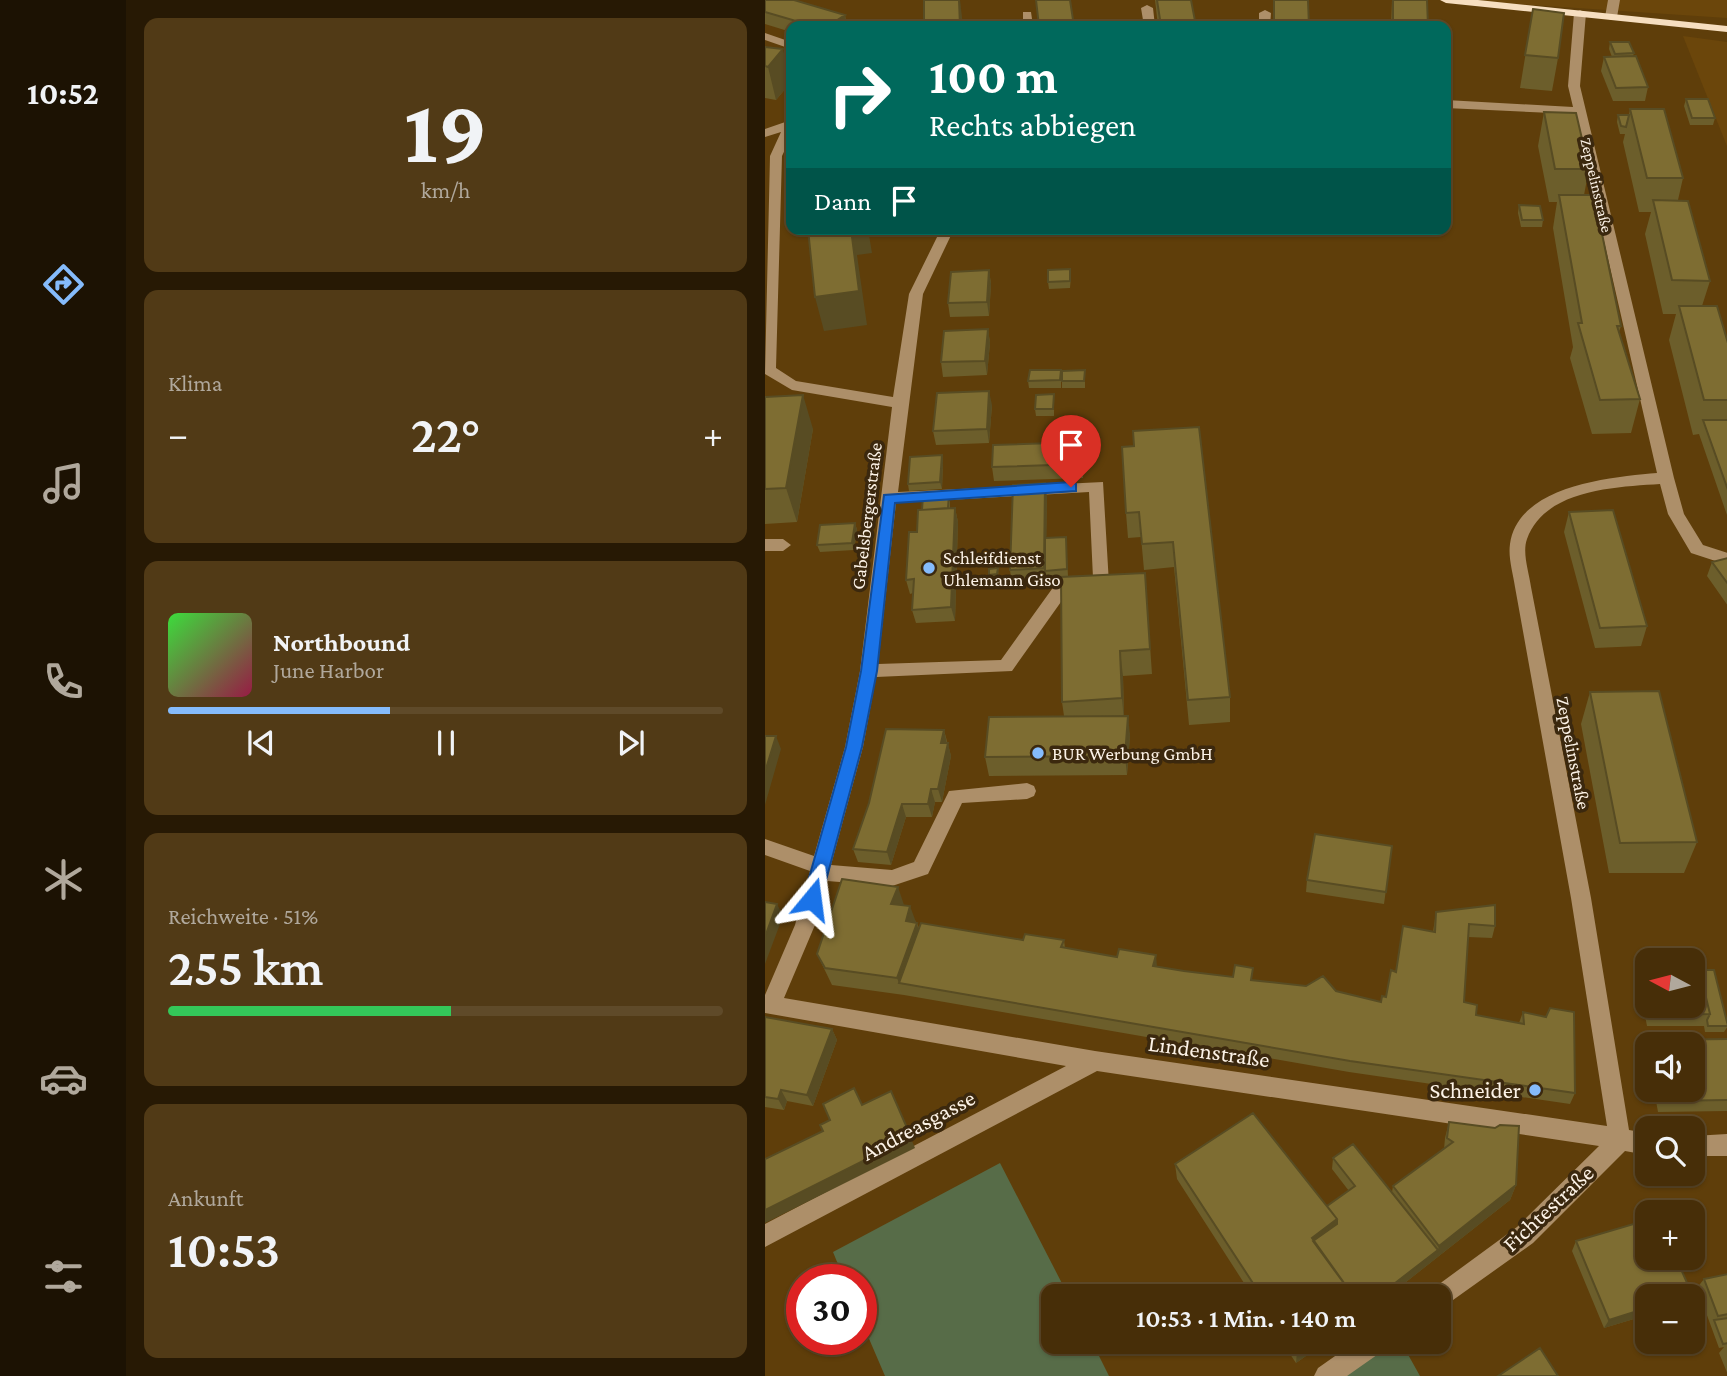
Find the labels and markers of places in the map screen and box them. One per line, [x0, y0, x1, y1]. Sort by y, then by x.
pin [1041, 415, 1101, 487]
place label: Schleifdienst Uhlemann Giso [943, 547, 1061, 590]
marker: Schleifdienst Uhlemann Giso [921, 560, 937, 576]
place label: BUR Werbung GmbH [1052, 743, 1213, 764]
marker: BUR Werbung GmbH [1030, 745, 1046, 761]
place label: Schneider [1430, 1077, 1521, 1103]
marker: Schneider [1527, 1082, 1543, 1098]

